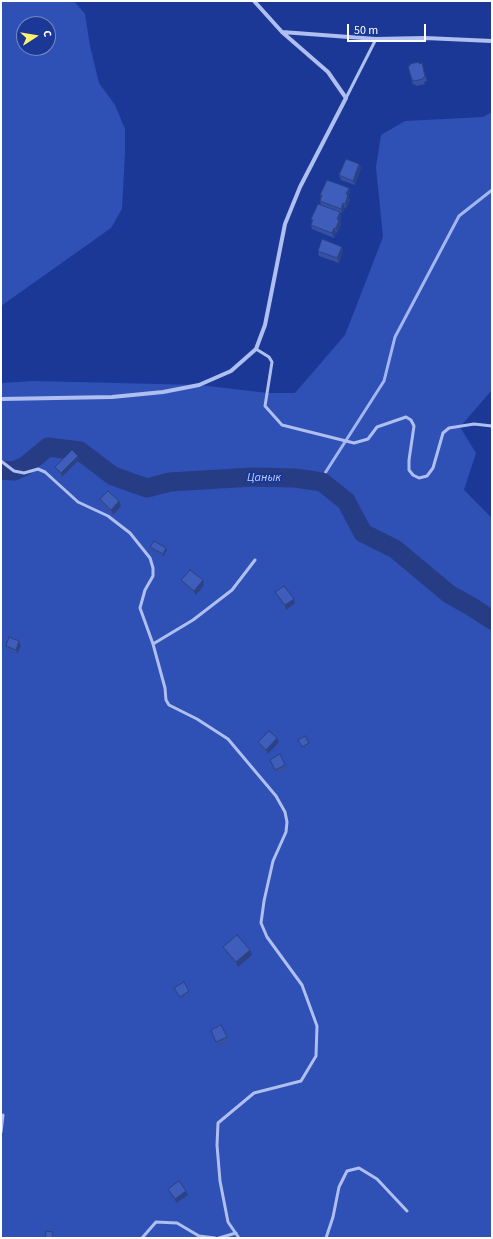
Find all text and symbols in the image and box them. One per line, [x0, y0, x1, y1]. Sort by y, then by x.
north arrow [16, 16, 56, 56]
scale bar [349, 16, 428, 42]
text: 50 m [354, 22, 378, 39]
text: С [39, 29, 55, 38]
water label: Цанык [247, 471, 281, 485]

